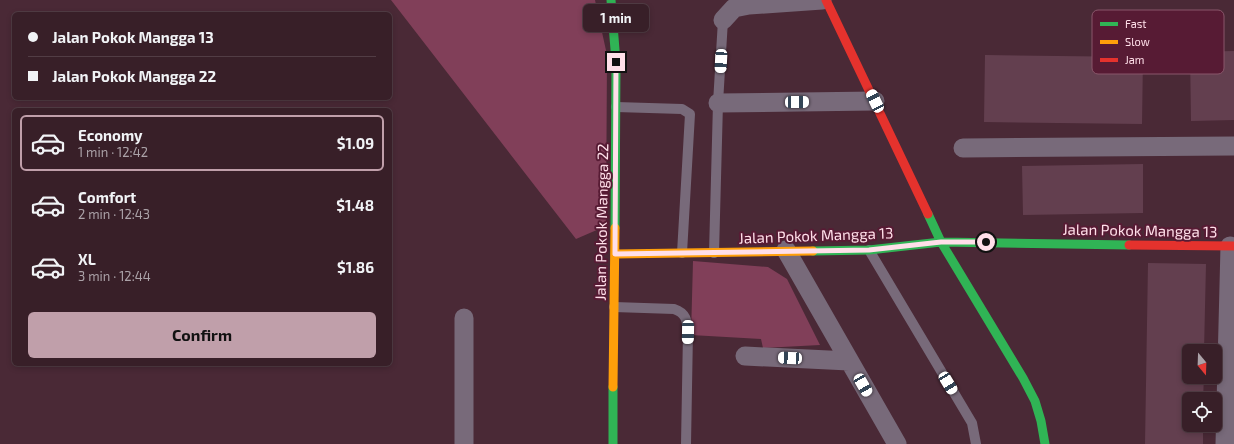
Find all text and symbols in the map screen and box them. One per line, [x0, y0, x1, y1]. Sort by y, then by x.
callout: 1 min [583, 4, 649, 32]
text: 1 min [600, 10, 632, 26]
legend [1092, 10, 1224, 74]
text: Fast [1125, 17, 1147, 30]
text: Jalan Pokok Mangga 13 [52, 28, 214, 46]
text: Slow [1125, 35, 1150, 48]
car [714, 49, 728, 73]
route end [607, 53, 625, 71]
text: Jam [1125, 53, 1144, 66]
text: Jalan Pokok Mangga 22 [52, 67, 216, 85]
car [864, 88, 886, 114]
car [785, 96, 809, 108]
icon: car [30, 125, 66, 161]
text: Economy [78, 126, 143, 144]
text: $1.09 [337, 134, 374, 152]
street label: Jalan Pokok Mangga 22 [591, 143, 611, 301]
text: 1 min · 12:42 [78, 144, 148, 160]
icon: car [30, 187, 66, 223]
text: Comfort [78, 188, 136, 206]
text: $1.48 [336, 196, 374, 214]
text: 2 min · 12:43 [78, 206, 150, 222]
street label: Jalan Pokok Mangga 13 [1062, 220, 1218, 240]
street label: Jalan Pokok Mangga 13 [738, 223, 894, 247]
route start [977, 233, 995, 251]
icon: car [30, 249, 66, 285]
text: XL [78, 250, 96, 268]
text: $1.86 [337, 258, 374, 276]
text: 3 min · 12:44 [78, 268, 151, 284]
button: Confirm [28, 312, 376, 358]
car [682, 320, 694, 344]
north arrow [1182, 344, 1222, 384]
map controls [1182, 344, 1222, 432]
car [778, 351, 802, 365]
car [937, 370, 959, 396]
car [852, 372, 874, 398]
button: locate [1182, 392, 1222, 432]

